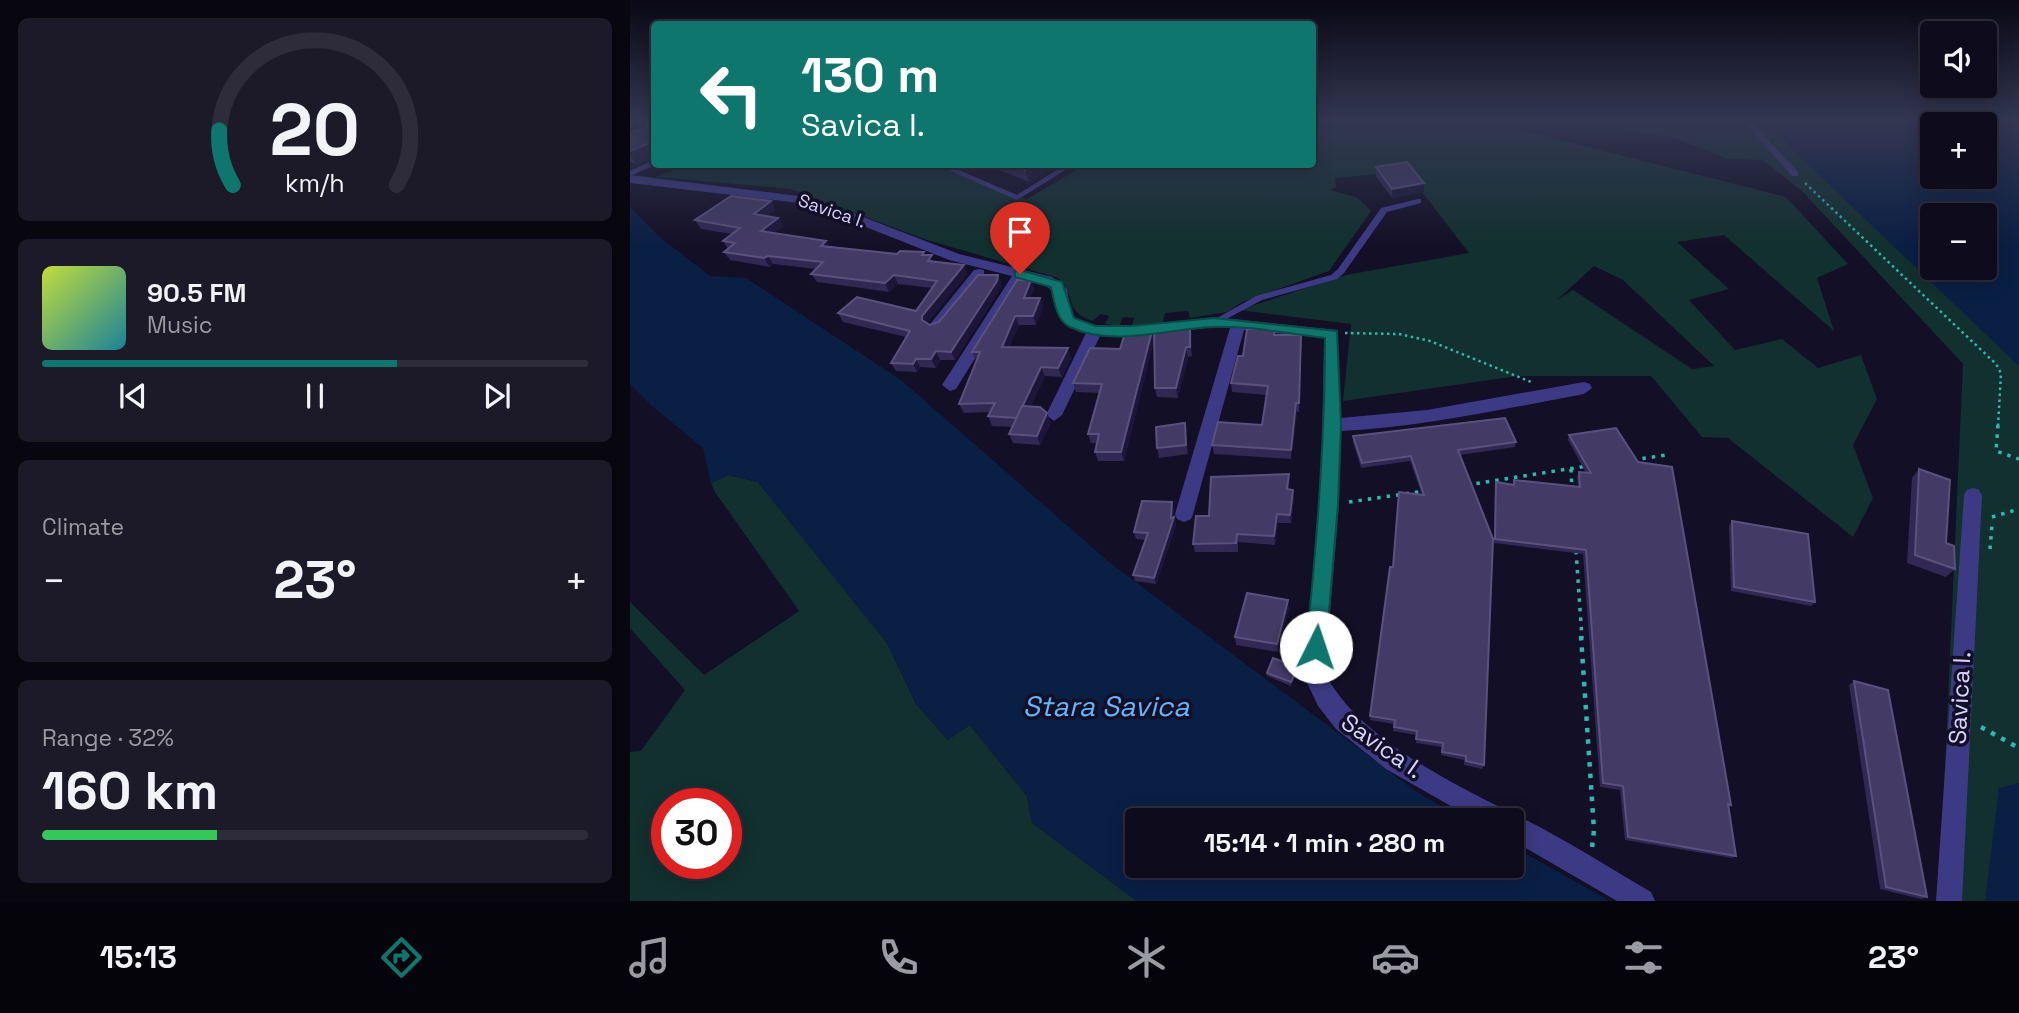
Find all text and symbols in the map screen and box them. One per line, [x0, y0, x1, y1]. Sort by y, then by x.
map controls [1920, 21, 1997, 280]
button: sound [1920, 21, 1997, 98]
text: 130 m [801, 44, 939, 106]
icon: left [686, 49, 777, 140]
text: 20 [270, 84, 360, 177]
text: Savica I. [801, 105, 925, 145]
button: + [1920, 112, 1997, 189]
text: km/h [285, 167, 345, 199]
street label: Savica I. [795, 188, 869, 233]
pin [990, 202, 1050, 274]
button: − [1920, 203, 1997, 280]
icon: arrive [1001, 213, 1039, 251]
text: 90.5 FM [147, 276, 246, 310]
text: Music [147, 310, 212, 340]
icon: previous [114, 377, 152, 415]
icon: pause [296, 377, 334, 415]
icon: next [478, 377, 516, 415]
text: Climate [42, 512, 124, 542]
text: 23° [274, 547, 357, 613]
text: − [42, 557, 66, 605]
text: + [564, 557, 588, 605]
position arrow [1279, 610, 1353, 684]
street label: Savica I. [1942, 651, 1977, 745]
water label: Stara Savica [1023, 688, 1190, 724]
street label: Savica I. [1335, 706, 1429, 785]
text: Range · 32% [42, 723, 174, 753]
text: 160 km [42, 758, 218, 824]
speed limit sign: 30 [651, 788, 742, 879]
text: 15:14 · 1 min · 280 m [1204, 826, 1445, 860]
icon: directions [377, 933, 426, 982]
icon: music [625, 933, 674, 982]
icon: phone [874, 933, 923, 982]
icon: climate [1122, 933, 1171, 982]
icon: car [1371, 933, 1420, 982]
icon: filters [1619, 933, 1668, 982]
text: 15:13 [100, 937, 177, 977]
text: 23° [1868, 937, 1919, 977]

